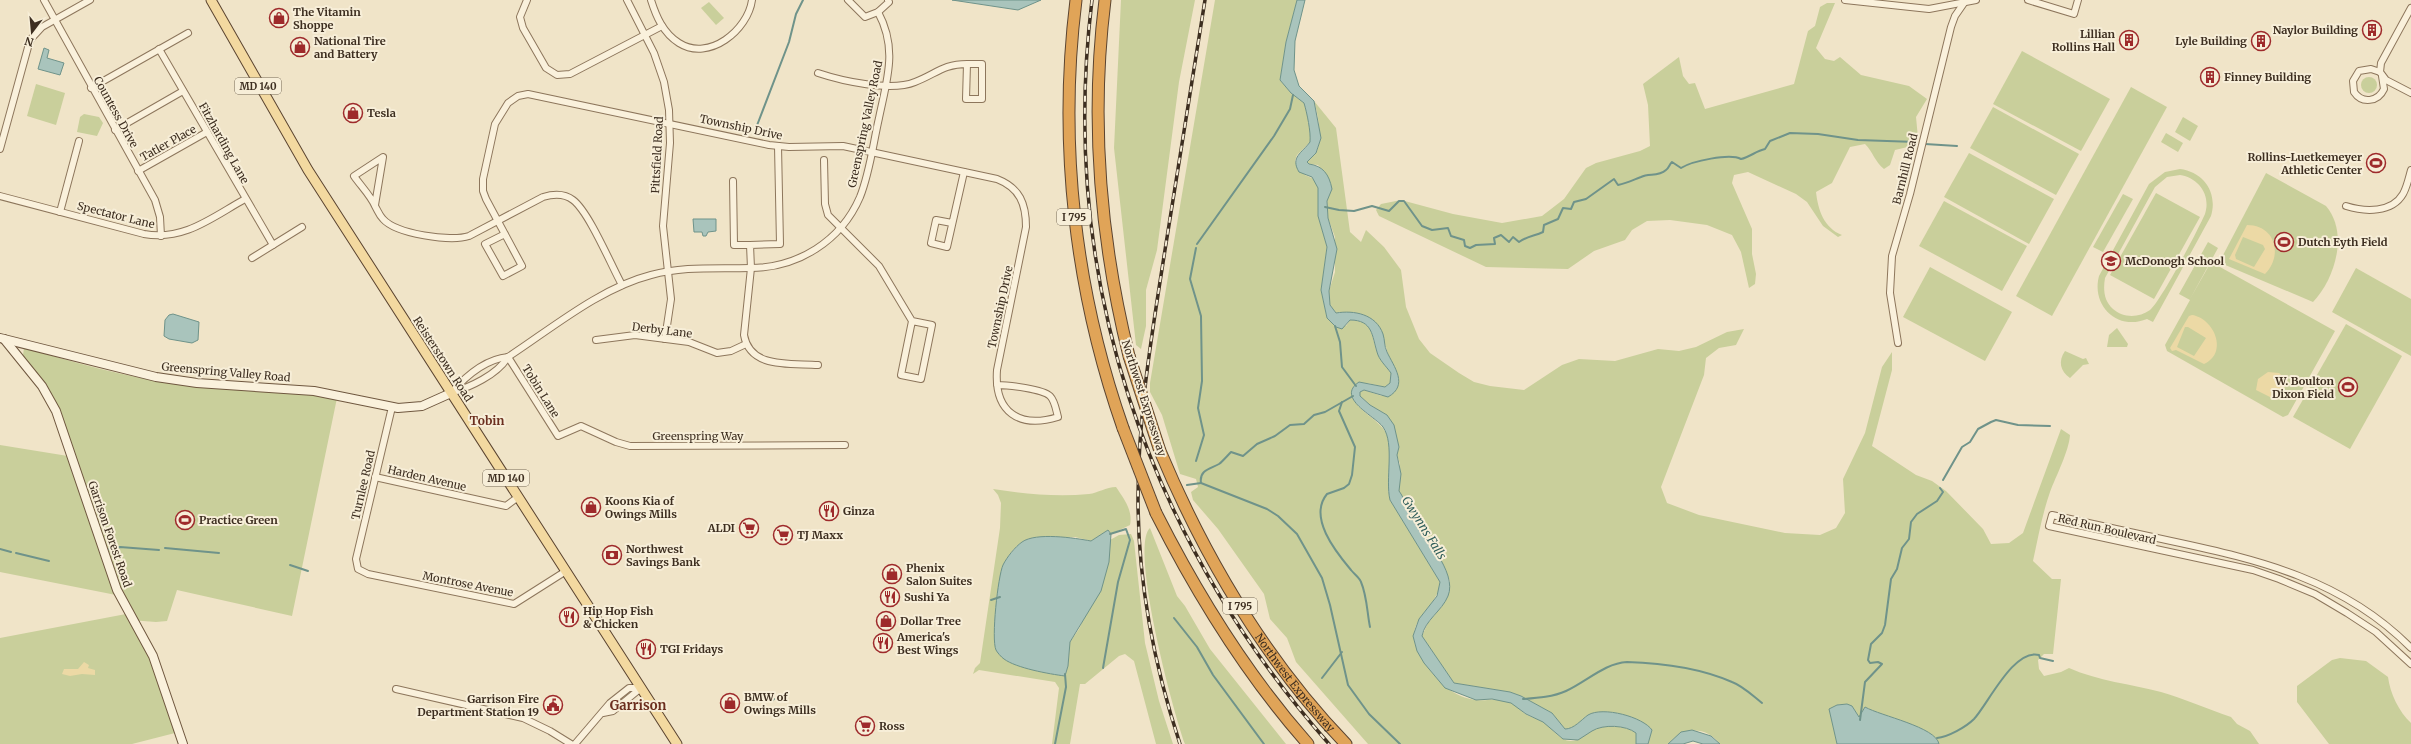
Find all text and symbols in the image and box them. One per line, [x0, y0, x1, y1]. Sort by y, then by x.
place label: The Vitamin Shoppe [293, 5, 361, 32]
shop icon: The Vitamin Shoppe [268, 7, 290, 29]
north arrow [12, 12, 52, 52]
building icon: Naylor Building [2361, 19, 2383, 41]
place label: Naylor Building [2273, 23, 2358, 37]
place label: Lillian Rollins Hall [2052, 27, 2116, 54]
building icon: Lillian Rollins Hall [2118, 29, 2140, 51]
building icon: Lyle Building [2250, 30, 2272, 52]
text: N [23, 34, 35, 50]
place label: National Tire and Battery [314, 34, 386, 61]
place label: Lyle Building [2175, 34, 2247, 48]
shop icon: National Tire and Battery [289, 36, 311, 58]
street label: Greenspring Valley Road [845, 59, 885, 189]
building icon: Finney Building [2199, 66, 2221, 88]
place label: Finney Building [2224, 70, 2311, 84]
street label: Countess Drive [91, 74, 141, 150]
road number: MD 140 [235, 78, 281, 94]
street label: Fitzharding Lane [196, 100, 252, 186]
shop icon: Tesla [342, 102, 364, 124]
place label: Tesla [367, 106, 396, 120]
street label: Township Drive [698, 111, 784, 143]
street label: Pittsfield Road [648, 116, 666, 194]
street label: Tatler Place [138, 122, 199, 164]
street label: Barnhill Road [1889, 132, 1921, 206]
place label: Rollins-Luetkemeyer Athletic Center [2248, 150, 2362, 177]
sports icon: Rollins-Luetkemeyer Athletic Center [2365, 152, 2387, 174]
street label: Spectator Lane [76, 199, 156, 231]
road number: I 795 [1057, 209, 1091, 225]
sports icon: Dutch Eyth Field [2273, 231, 2295, 253]
place label: Dutch Eyth Field [2298, 235, 2388, 249]
school or university icon: McDonogh School [2100, 250, 2122, 272]
place label: McDonogh School [2125, 254, 2225, 268]
street label: Township Drive [984, 264, 1016, 350]
street label: Reisterstown Road [410, 314, 476, 405]
street label: Derby Lane [631, 319, 693, 341]
street label: Northwest Expressway [1119, 338, 1170, 458]
street label: Greenspring Valley Road [161, 359, 291, 385]
street label: Tobin Lane [519, 362, 563, 420]
place label: W. Boulton Dixon Field [2272, 374, 2335, 401]
sports icon: W. Boulton Dixon Field [2337, 376, 2359, 398]
district label: Tobin [470, 413, 504, 428]
street label: Greenspring Way [652, 429, 744, 443]
street label: Turnlee Road [348, 448, 378, 521]
street label: Harden Avenue [386, 462, 468, 494]
road number: MD 140 [483, 470, 529, 486]
street label: Garrison Forest Road [85, 479, 135, 589]
water label: Gwynns Falls [1399, 493, 1450, 562]
place label: Koons Kia of Owings Mills [605, 494, 677, 521]
shop icon: Koons Kia of Owings Mills [580, 496, 602, 518]
restaurant icon: Ginza [818, 500, 840, 522]
place label: Ginza [843, 504, 875, 518]
sports icon: Practice Green [174, 509, 196, 531]
street label: Red Run Boulevard [2056, 511, 2158, 547]
place label: Practice Green [199, 513, 278, 527]
supermarket icon: ALDI [738, 517, 760, 539]
place label: ALDI [707, 521, 735, 535]
supermarket icon: TJ Maxx [772, 524, 794, 546]
place label: TJ Maxx [797, 528, 843, 542]
place label: Northwest Savings Bank [626, 542, 701, 569]
bank icon: Northwest Savings Bank [601, 544, 623, 566]
place label: Phenix Salon Suites [906, 561, 972, 588]
shop icon: Phenix Salon Suites [881, 563, 903, 585]
street label: Montrose Avenue [421, 568, 515, 600]
restaurant icon: Sushi Ya [879, 586, 901, 608]
place label: Sushi Ya [904, 590, 949, 604]
road number: I 795 [1223, 598, 1257, 614]
place label: Hip Hop Fish & Chicken [583, 604, 654, 631]
restaurant icon: Hip Hop Fish & Chicken [558, 606, 580, 628]
shop icon: Dollar Tree [875, 610, 897, 632]
place label: Dollar Tree [900, 614, 961, 628]
place label: America's Best Wings [896, 630, 959, 657]
street label: Northwest Expressway [1252, 630, 1338, 735]
restaurant icon: America's Best Wings [872, 632, 894, 654]
restaurant icon: TGI Fridays [635, 638, 657, 660]
place label: TGI Fridays [660, 642, 723, 656]
place label: BMW of Owings Mills [744, 690, 816, 717]
place label: Garrison Fire Department Station 19 [417, 692, 539, 719]
shop icon: BMW of Owings Mills [719, 692, 741, 714]
public building icon: Garrison Fire Department Station 19 [542, 694, 564, 716]
district label: Garrison [610, 697, 666, 714]
supermarket icon: Ross [854, 715, 876, 737]
place label: Ross [879, 719, 905, 733]

